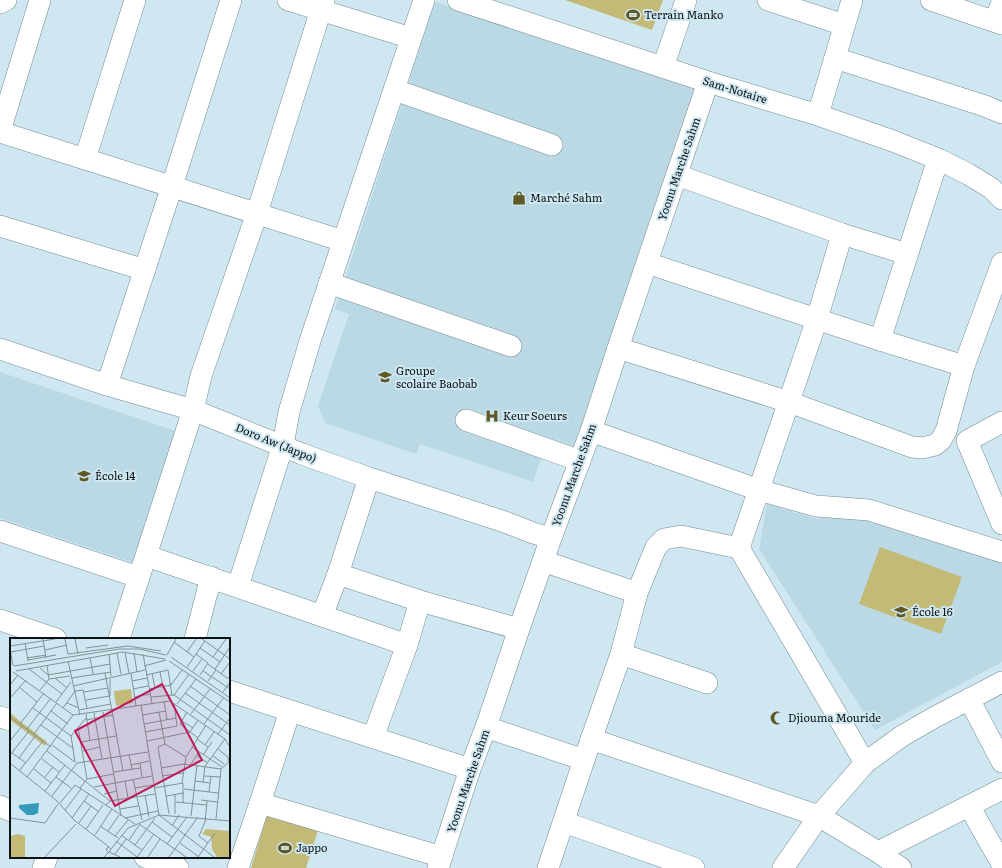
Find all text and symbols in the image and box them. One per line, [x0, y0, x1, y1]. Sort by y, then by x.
place label: Terrain Manko [644, 6, 723, 22]
sports icon: Terrain Manko [625, 7, 641, 23]
street label: Sam-Notaire [701, 72, 770, 106]
street label: Yoonu Marche Sahm [653, 115, 703, 222]
place label: Marché Sahm [530, 189, 603, 205]
shop icon: Marché Sahm [511, 190, 527, 206]
place label: Groupe scolaire Baobab [396, 362, 477, 391]
school or university icon: Groupe scolaire Baobab [377, 369, 393, 385]
place label: Keur Soeurs [503, 407, 567, 423]
hospital icon: Keur Soeurs [484, 408, 500, 424]
street label: Doro Aw (Jappo) [233, 419, 319, 466]
street label: Yoonu Marche Sahm [547, 421, 599, 528]
place label: École 14 [95, 467, 135, 483]
school or university icon: École 14 [76, 468, 92, 484]
place label: École 16 [912, 603, 953, 619]
school or university icon: École 16 [893, 604, 909, 620]
inset map [10, 638, 230, 858]
place label: Djiouma Mouride [788, 709, 881, 725]
mosque icon: Djiouma Mouride [769, 710, 785, 726]
street label: Yoonu Marche Sahm [442, 727, 492, 834]
place label: Jappo [296, 839, 327, 855]
sports icon: Jappo [277, 840, 293, 856]

